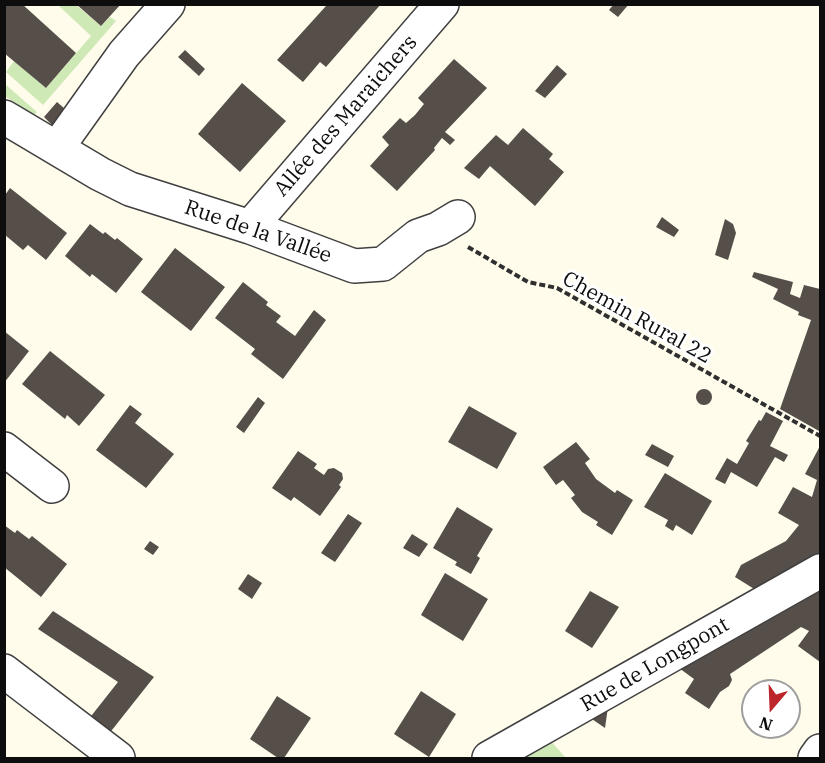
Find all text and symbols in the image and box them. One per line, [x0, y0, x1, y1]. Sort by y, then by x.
street label: Allée des Maraichers [269, 30, 423, 202]
street label: Rue de la Vallée [181, 195, 335, 269]
street label: Chemin Rural 22 [558, 266, 716, 370]
street label: Rue de Longpont [576, 612, 734, 718]
north arrow [741, 679, 801, 739]
text: N [757, 713, 775, 736]

